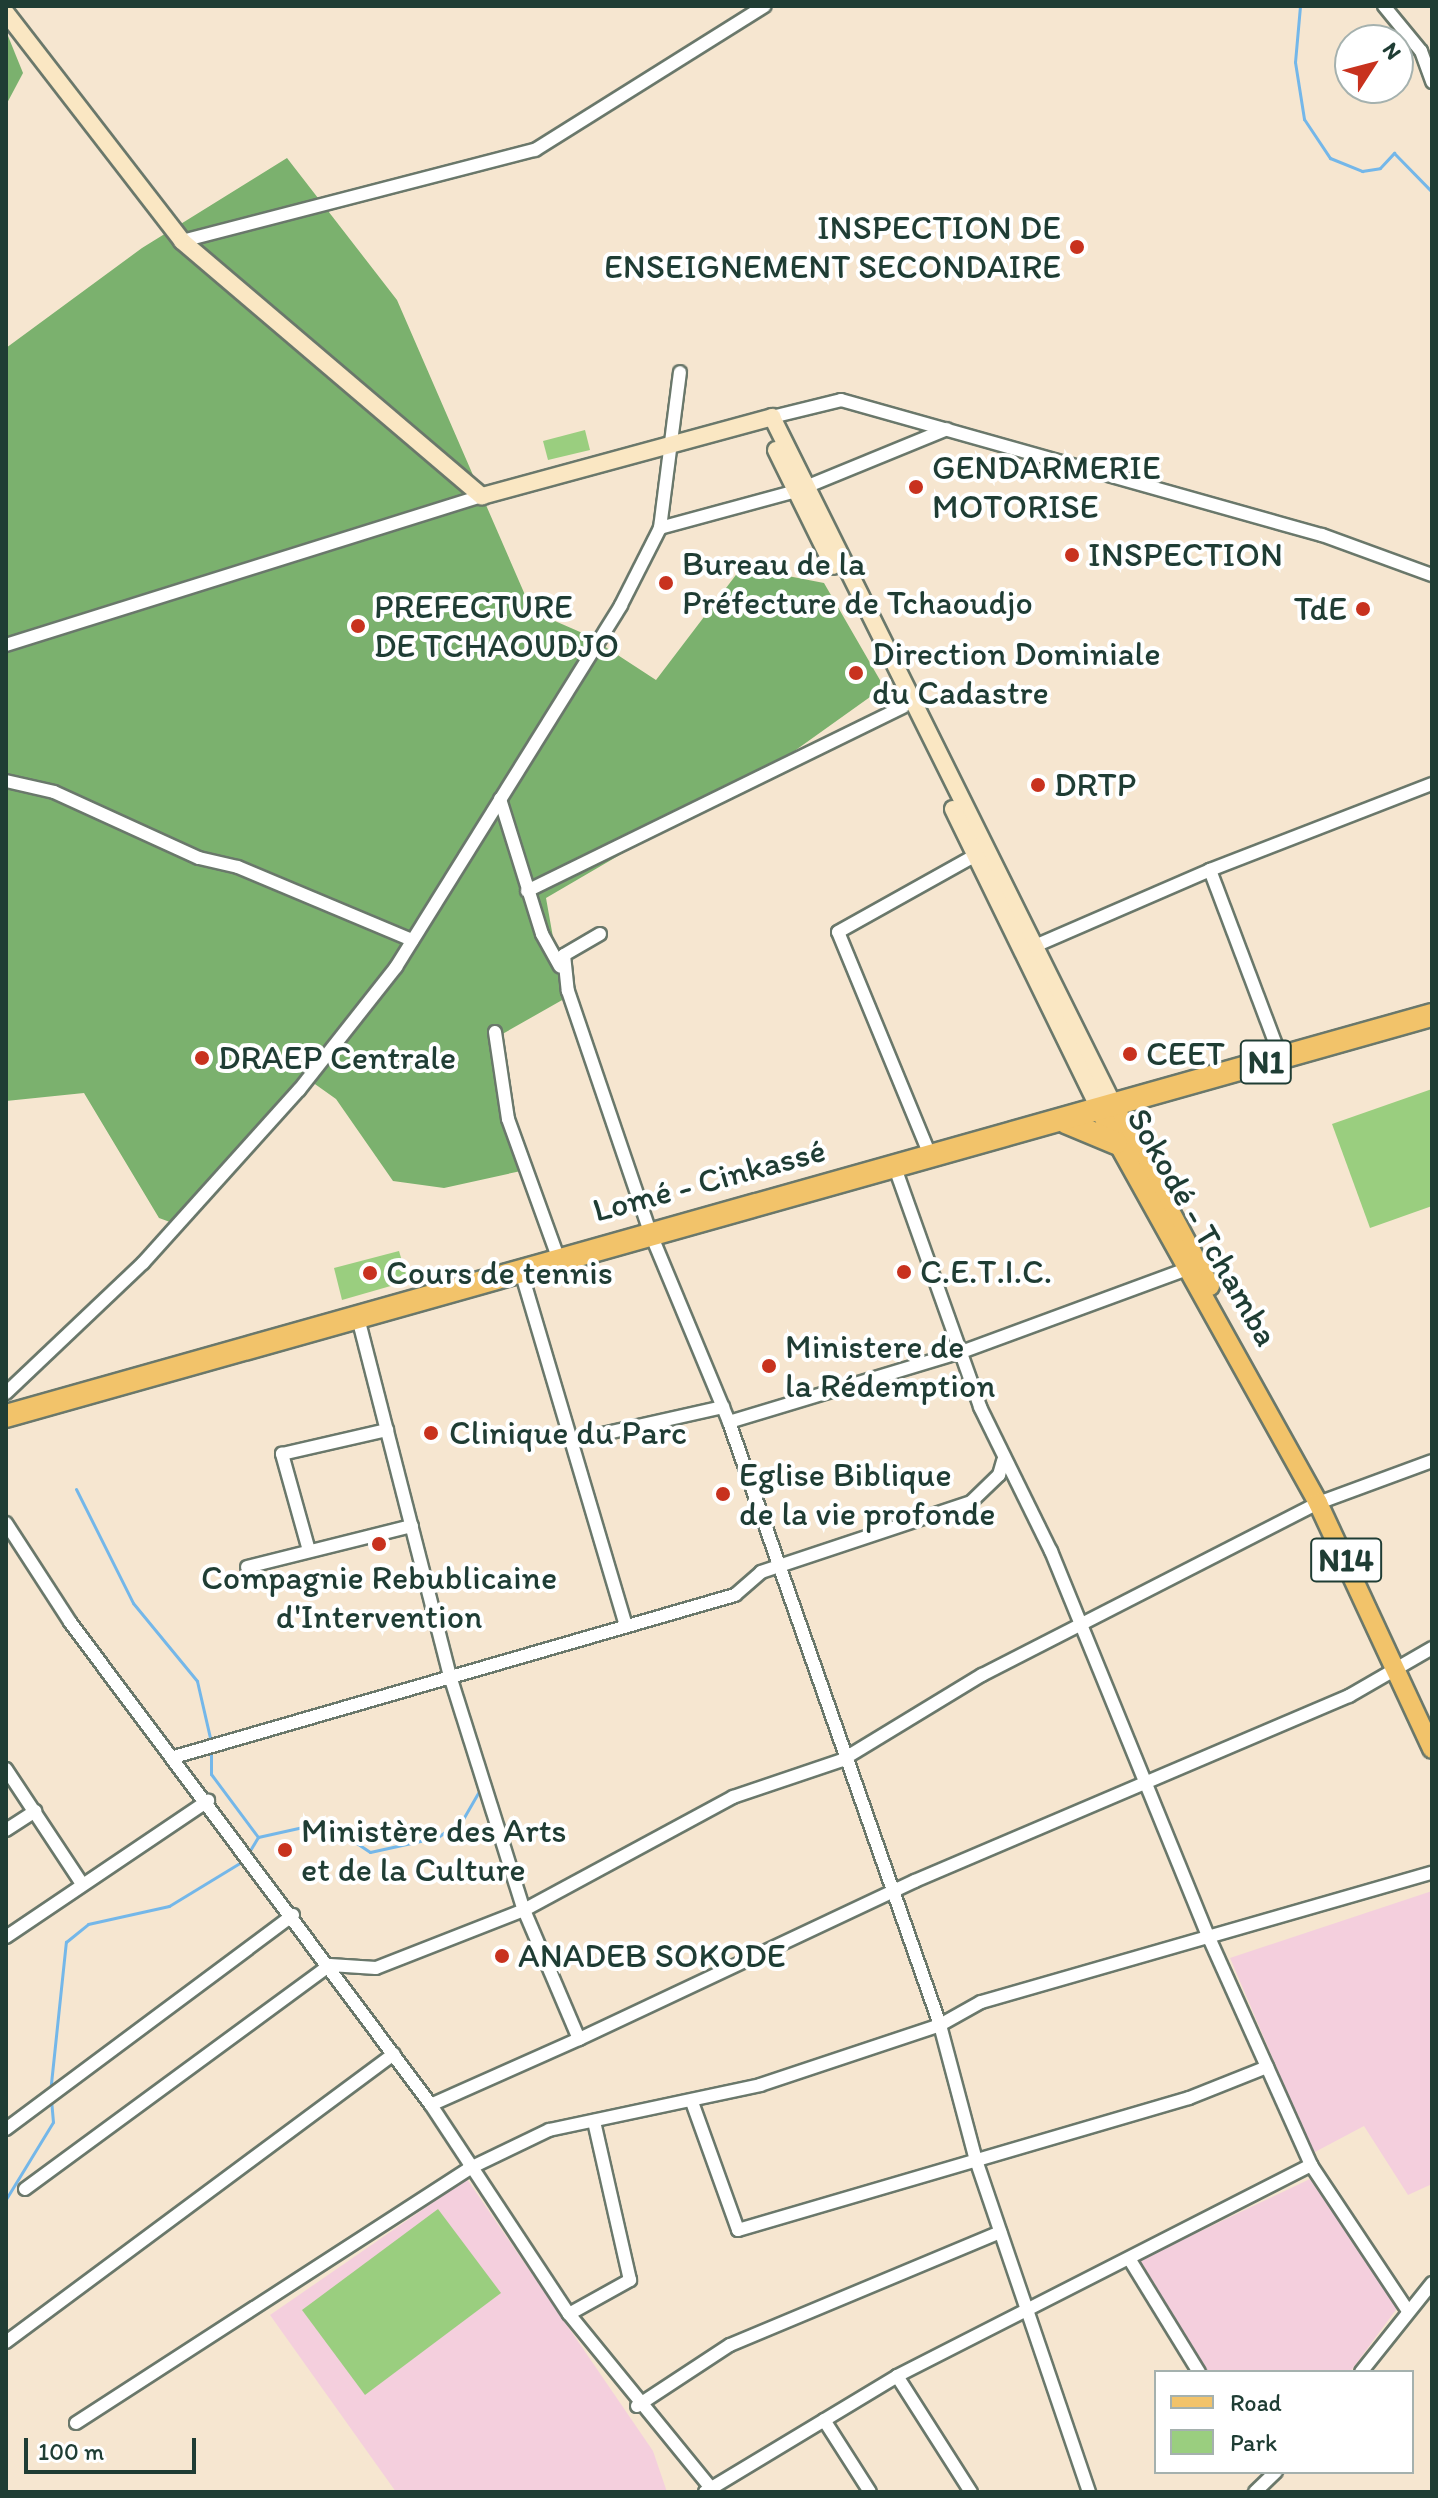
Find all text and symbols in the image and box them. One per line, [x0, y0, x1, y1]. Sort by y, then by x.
north arrow [1334, 24, 1414, 104]
text: N [1377, 37, 1407, 65]
place label: INSPECTION DE ENSEIGNEMENT SECONDAIRE [603, 207, 1061, 286]
marker: INSPECTION DE ENSEIGNEMENT SECONDAIRE [1068, 238, 1086, 256]
place label: GENDARMERIE MOTORISE [932, 447, 1161, 526]
marker: GENDARMERIE MOTORISE [907, 478, 925, 496]
place label: INSPECTION [1088, 535, 1283, 575]
place label: Bureau de la Préfecture de Tchaoudjo [682, 543, 1034, 622]
marker: INSPECTION [1063, 546, 1081, 564]
marker: Bureau de la Préfecture de Tchaoudjo [657, 574, 675, 592]
place label: PREFECTURE DE TCHAOUDJO [374, 586, 619, 666]
place label: TdE [1294, 589, 1347, 629]
marker: TdE [1354, 600, 1372, 618]
marker: PREFECTURE DE TCHAOUDJO [349, 617, 367, 635]
place label: Direction Dominiale du Cadastre [872, 633, 1161, 712]
marker: Direction Dominiale du Cadastre [847, 664, 865, 682]
place label: DRTP [1054, 765, 1136, 805]
marker: DRTP [1029, 776, 1047, 794]
place label: CEET [1146, 1034, 1225, 1074]
road number: N1 [1238, 1034, 1294, 1090]
place label: DRAEP Centrale [218, 1038, 456, 1078]
marker: CEET [1121, 1045, 1139, 1063]
marker: DRAEP Centrale [193, 1049, 211, 1067]
street label: Sokodé - Tchamba [1119, 1102, 1287, 1352]
street label: Lomé - Cinkassé [588, 1129, 830, 1231]
place label: C.E.T.I.C. [920, 1252, 1052, 1292]
place label: Cours de tennis [386, 1253, 613, 1293]
marker: C.E.T.I.C. [895, 1263, 913, 1281]
marker: Cours de tennis [361, 1264, 379, 1282]
place label: Ministere de la Rédemption [785, 1326, 994, 1406]
marker: Ministere de la Rédemption [760, 1357, 778, 1375]
place label: Clinique du Parc [449, 1413, 686, 1453]
marker: Clinique du Parc [420, 1422, 442, 1444]
place label: Eglise Biblique de la vie profonde [739, 1454, 997, 1534]
marker: Eglise Biblique de la vie profonde [714, 1485, 732, 1503]
road number: N14 [1310, 1532, 1382, 1588]
marker: Compagnie Rebublicaine d'Intervention [370, 1535, 388, 1553]
place label: Compagnie Rebublicaine d'Intervention [201, 1557, 557, 1636]
place label: Ministère des Arts et de la Culture [301, 1810, 567, 1890]
marker: Ministère des Arts et de la Culture [276, 1841, 294, 1859]
place label: ANADEB SOKODE [518, 1936, 786, 1976]
marker: ANADEB SOKODE [493, 1947, 511, 1965]
legend [1154, 2370, 1414, 2474]
text: Road [1230, 2388, 1282, 2417]
scale bar [28, 2422, 200, 2472]
text: Park [1230, 2428, 1277, 2457]
text: 100 m [38, 2437, 104, 2466]

